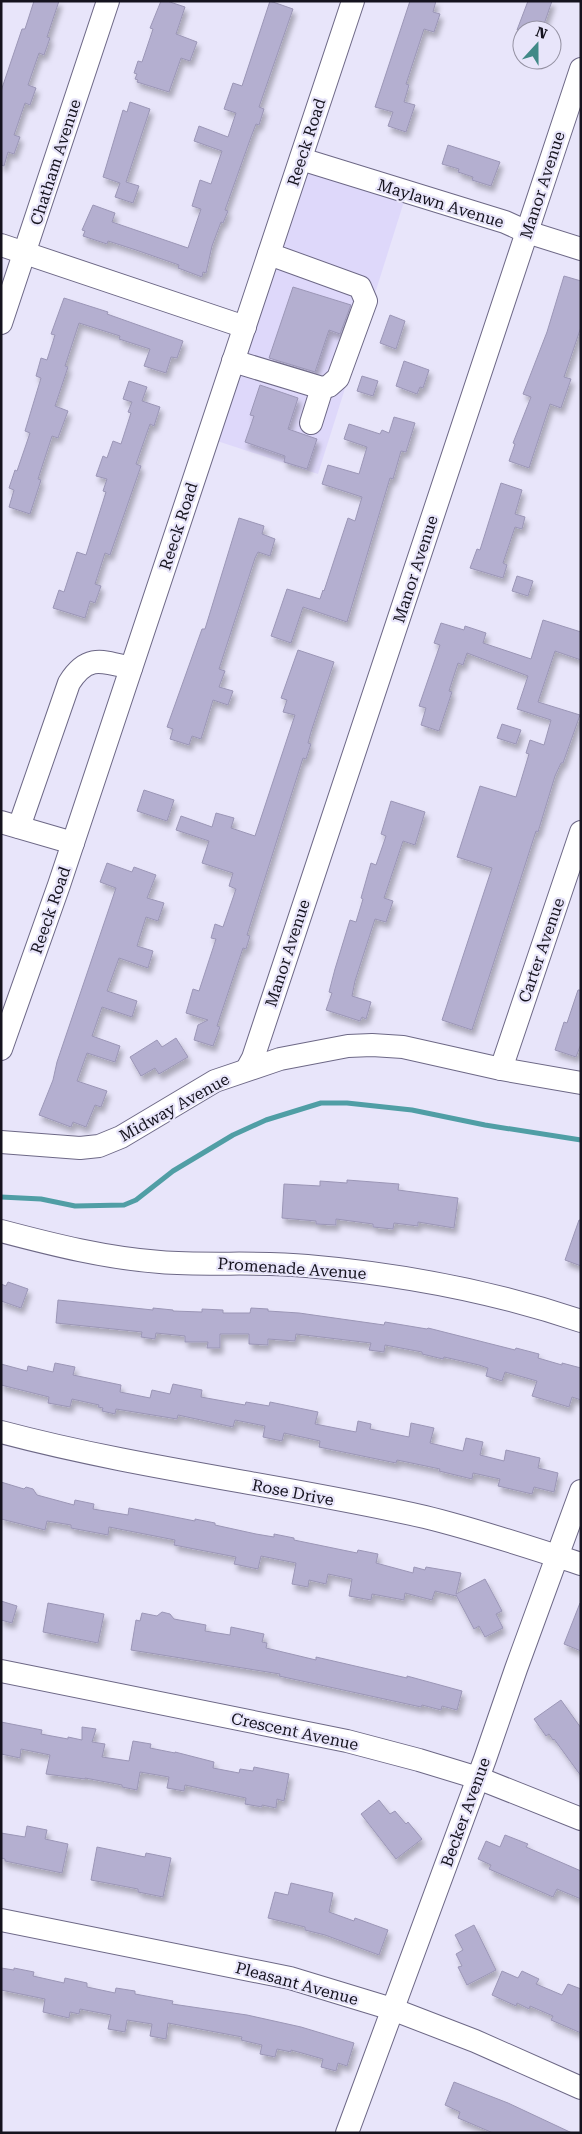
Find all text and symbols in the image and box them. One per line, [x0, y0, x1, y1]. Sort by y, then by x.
north arrow [512, 20, 562, 70]
text: N [534, 23, 550, 42]
street label: Reeck Road [283, 96, 330, 188]
street label: Chatham Avenue [26, 97, 85, 228]
street label: Manor Avenue [516, 129, 569, 241]
street label: Maylawn Avenue [375, 175, 507, 232]
street label: Reeck Road [155, 480, 202, 572]
street label: Manor Avenue [389, 513, 442, 625]
street label: Reeck Road [27, 864, 74, 956]
street label: Carter Avenue [515, 895, 568, 1005]
street label: Manor Avenue [261, 897, 314, 1009]
street label: Midway Avenue [116, 1069, 233, 1146]
street label: Promenade Avenue [217, 1254, 367, 1283]
street label: Rose Drive [250, 1475, 336, 1510]
street label: Crescent Avenue [229, 1709, 361, 1754]
street label: Becker Avenue [437, 1755, 494, 1869]
street label: Pleasant Avenue [233, 1958, 361, 2009]

